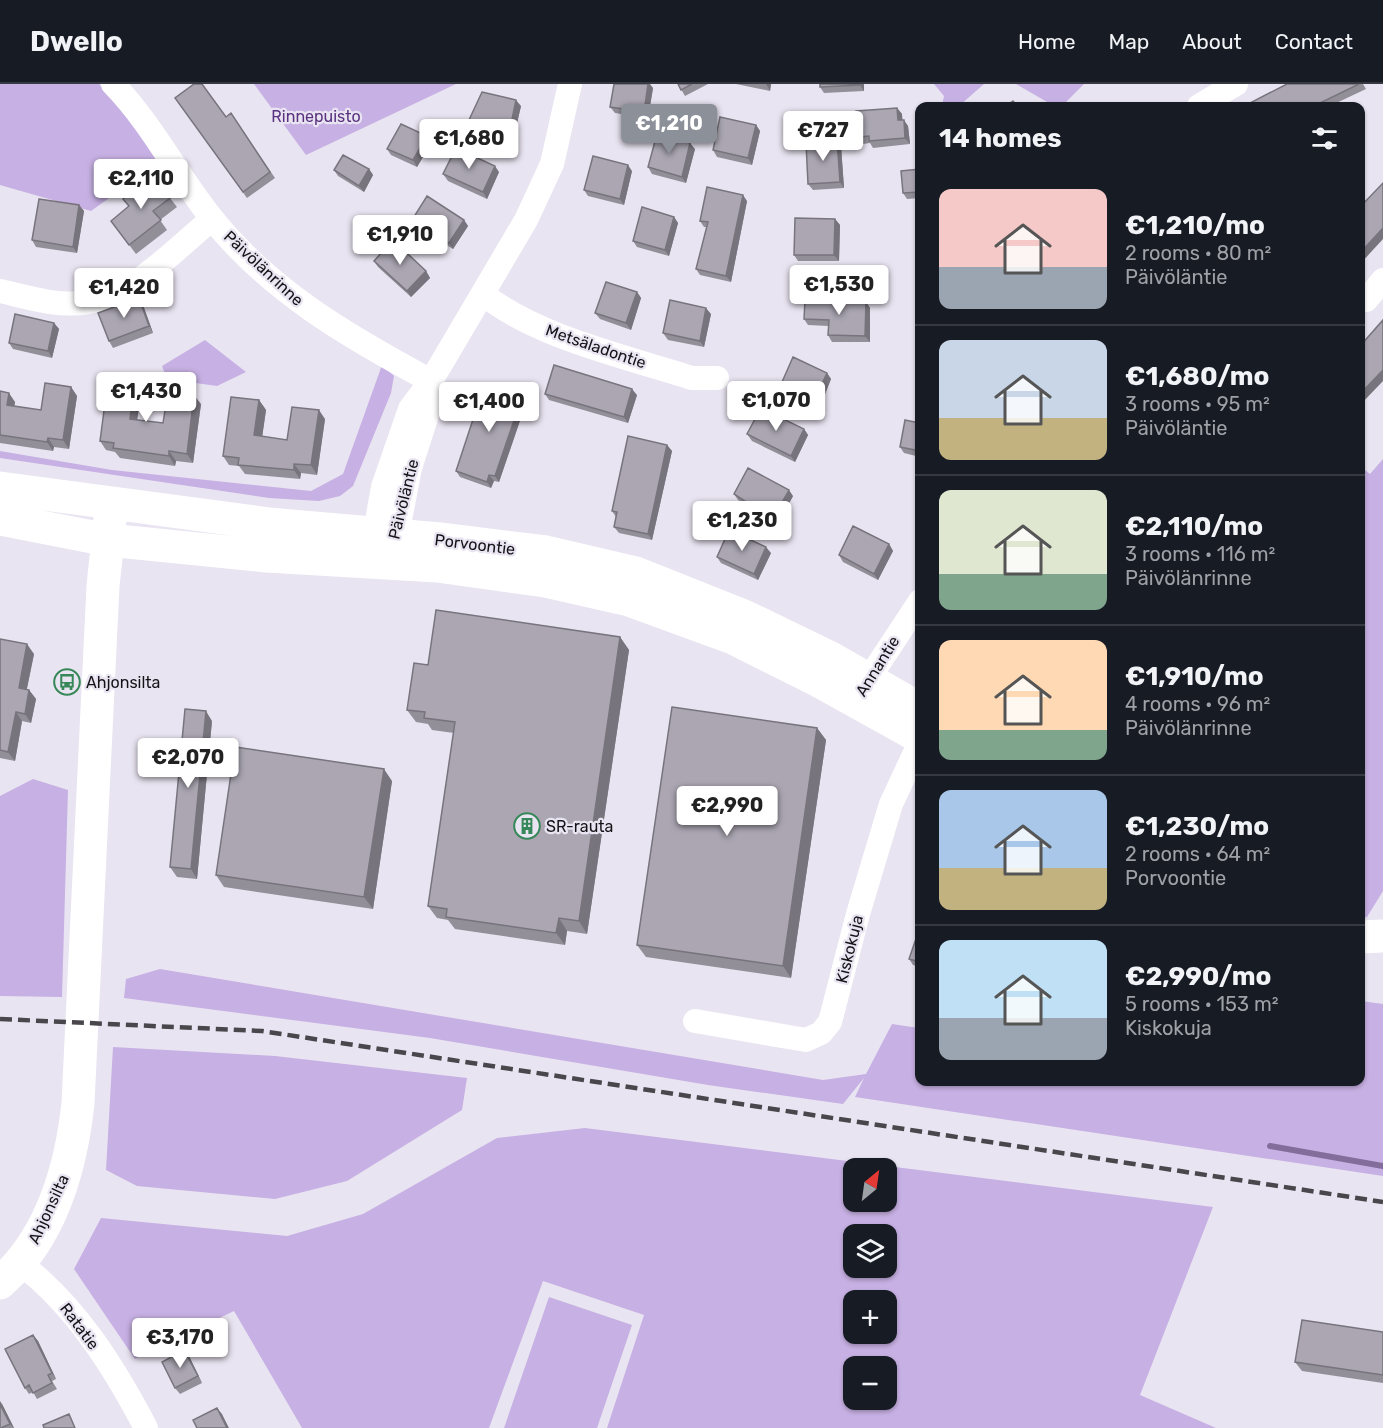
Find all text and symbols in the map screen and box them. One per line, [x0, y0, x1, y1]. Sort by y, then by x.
text: Dwello [30, 25, 123, 58]
text: Home [1018, 29, 1075, 54]
text: Map [1108, 29, 1149, 54]
text: About [1182, 29, 1242, 54]
text: Contact [1275, 29, 1353, 54]
pin: €1,210 [620, 104, 718, 155]
park label: Rinnepuisto [271, 107, 361, 126]
text: €1,210 [635, 111, 703, 135]
pin: €727 [787, 111, 859, 162]
text: €727 [797, 118, 849, 142]
pin: €1,680 [420, 119, 518, 170]
icon: filters [1308, 122, 1341, 155]
text: 14 homes [939, 123, 1062, 154]
text: €1,680 [433, 126, 505, 150]
pin: €2,110 [92, 159, 190, 210]
text: €2,110 [108, 166, 174, 190]
text: €1,210/mo [1125, 210, 1265, 241]
icon: home [987, 213, 1059, 285]
pin: €1,910 [351, 215, 449, 266]
text: €1,910 [367, 222, 433, 246]
street label: Päivölänrinne [220, 227, 307, 310]
text: 2 rooms · 80 m² [1125, 241, 1271, 265]
pin: €1,530 [790, 265, 888, 316]
text: Päivöläntie [1125, 265, 1227, 289]
pin: €1,420 [75, 268, 173, 319]
text: €1,530 [804, 272, 874, 296]
text: €1,420 [88, 275, 160, 299]
street label: Metsäladontie [543, 320, 649, 373]
text: €1,680/mo [1125, 361, 1269, 392]
icon: home [987, 364, 1059, 436]
pin: €1,430 [97, 372, 195, 423]
text: €1,430 [110, 379, 182, 403]
pin: €1,070 [727, 381, 825, 432]
pin: €1,400 [440, 382, 538, 433]
text: €1,070 [741, 388, 811, 412]
text: €1,400 [453, 389, 525, 413]
text: 3 rooms · 95 m² [1125, 392, 1270, 416]
text: Päivöläntie [1125, 416, 1227, 440]
street label: Päivöläntie [384, 457, 423, 541]
pin: €1,230 [693, 501, 791, 552]
text: €1,230 [707, 508, 777, 532]
text: €2,110/mo [1125, 511, 1263, 542]
icon: home [987, 514, 1059, 586]
street label: Porvoontie [434, 530, 516, 559]
text: 3 rooms · 116 m² [1125, 542, 1275, 566]
text: Päivölänrinne [1125, 566, 1252, 590]
street label: Annantie [851, 633, 903, 700]
text: €1,910/mo [1125, 661, 1264, 692]
icon: home [987, 664, 1059, 736]
bus stop icon: Ahjonsilta [52, 667, 82, 697]
place label: Ahjonsilta [86, 673, 160, 692]
text: 4 rooms · 96 m² [1125, 692, 1270, 716]
text: Päivölänrinne [1125, 716, 1252, 740]
pin: €2,070 [139, 738, 237, 789]
text: €2,070 [152, 745, 224, 769]
pin: €2,990 [678, 786, 776, 837]
text: €2,990 [691, 793, 763, 817]
building icon: SR-rauta [512, 811, 542, 841]
text: €1,230/mo [1125, 811, 1269, 842]
icon: home [987, 814, 1059, 886]
place label: SR-rauta [546, 817, 613, 836]
text: 2 rooms · 64 m² [1125, 842, 1270, 866]
text: Porvoontie [1125, 866, 1226, 890]
street label: Kiskokuja [832, 913, 867, 985]
text: €2,990/mo [1125, 961, 1271, 992]
icon: home [987, 964, 1059, 1036]
text: 5 rooms · 153 m² [1125, 992, 1279, 1016]
text: Kiskokuja [1125, 1016, 1212, 1040]
north arrow [843, 1158, 897, 1212]
map controls [843, 1158, 897, 1410]
street label: Ahjonsilta [24, 1171, 73, 1247]
button: layers [843, 1224, 897, 1278]
button: + [843, 1290, 897, 1344]
street label: Ratatie [56, 1299, 103, 1353]
pin: €3,170 [131, 1318, 229, 1369]
text: €3,170 [146, 1325, 214, 1349]
button: − [843, 1356, 897, 1410]

